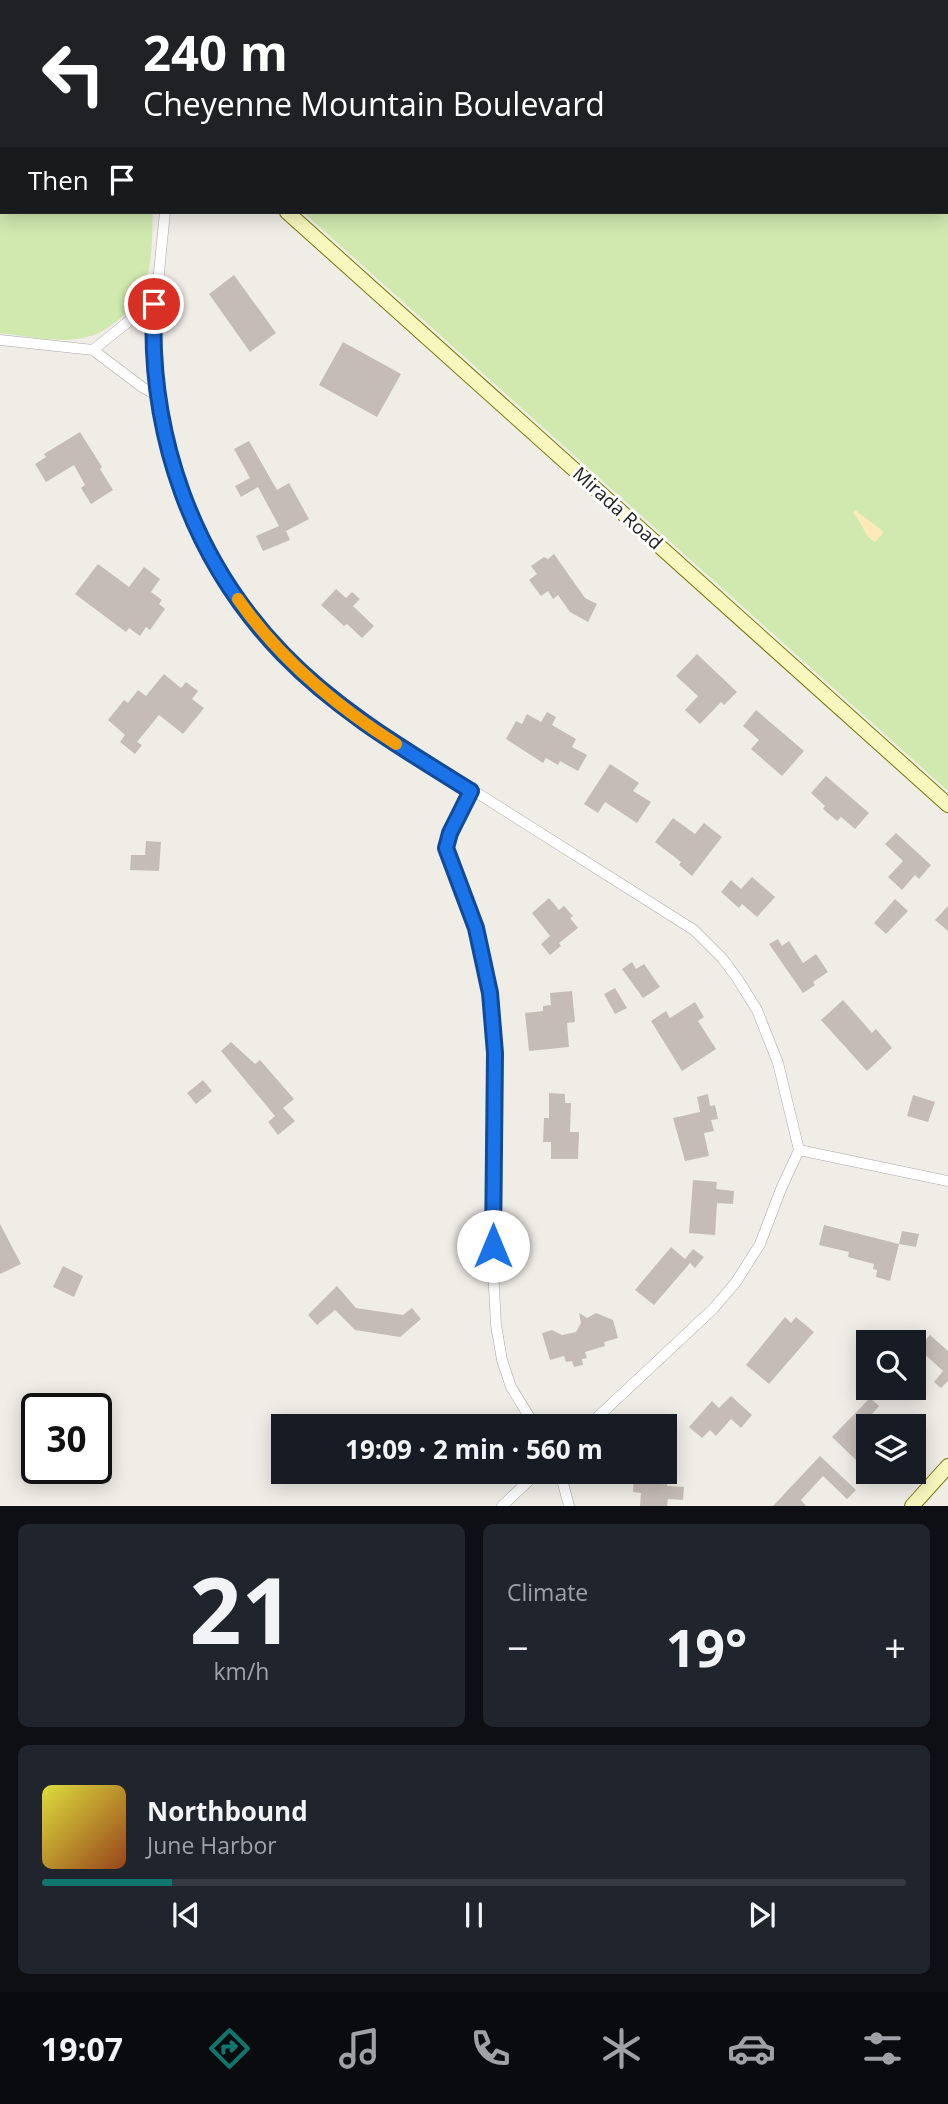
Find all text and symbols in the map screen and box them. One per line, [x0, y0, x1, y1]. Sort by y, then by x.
text: 240 m [143, 19, 288, 85]
icon: left [28, 28, 119, 119]
text: Cheyenne Mountain Boulevard [143, 82, 605, 125]
icon: arrive [103, 161, 141, 199]
text: Then [28, 162, 89, 198]
pin [124, 274, 184, 334]
icon: arrive [135, 285, 173, 323]
street label: Mirada Road [567, 461, 669, 555]
position arrow [456, 1209, 530, 1283]
map controls [856, 1330, 926, 1484]
button: search [856, 1330, 926, 1400]
speed limit sign: 30 [21, 1393, 112, 1484]
button: layers [856, 1414, 926, 1484]
text: 19:09 · 2 min · 560 m [345, 1431, 603, 1467]
text: 21 [189, 1547, 294, 1671]
text: Climate [507, 1576, 588, 1608]
text: 19° [666, 1611, 747, 1682]
text: − [507, 1621, 529, 1673]
text: + [884, 1621, 906, 1673]
text: km/h [214, 1655, 269, 1687]
text: Northbound [147, 1793, 308, 1829]
text: June Harbor [147, 1829, 277, 1861]
icon: previous [167, 1896, 205, 1934]
icon: pause [455, 1896, 493, 1934]
icon: next [743, 1896, 781, 1934]
icon: directions [205, 2024, 254, 2073]
icon: music [335, 2024, 384, 2073]
icon: phone [466, 2024, 515, 2073]
icon: climate [597, 2024, 646, 2073]
icon: car [727, 2024, 776, 2073]
icon: filters [858, 2024, 907, 2073]
text: 19:07 [41, 2027, 123, 2070]

